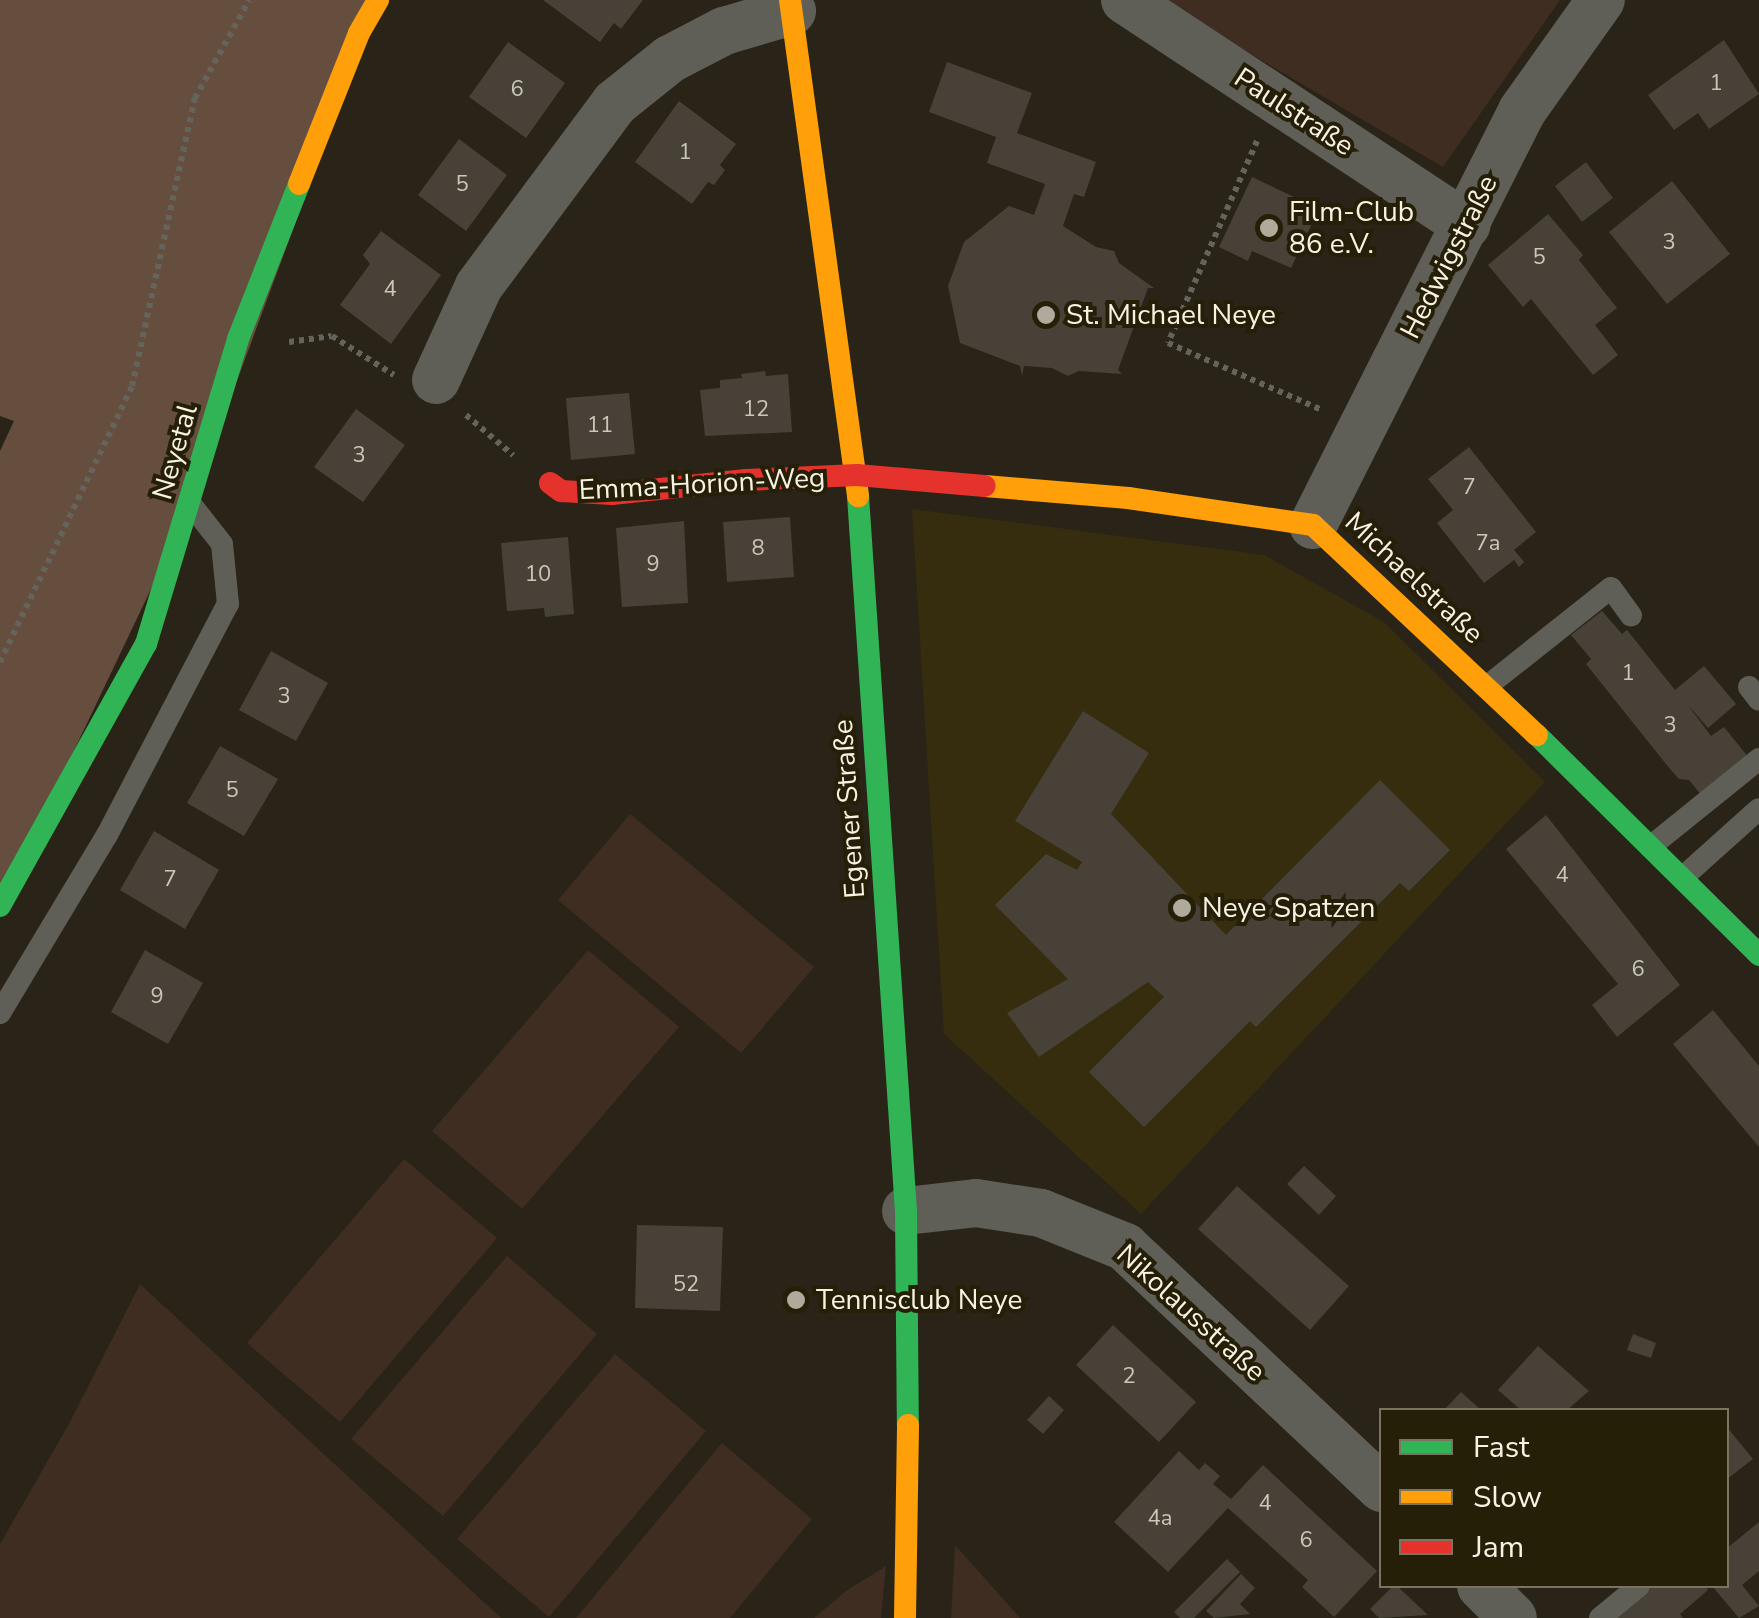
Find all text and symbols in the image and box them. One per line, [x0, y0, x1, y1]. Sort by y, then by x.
street label: Paulstraße [1228, 61, 1360, 163]
house number: 1 [1709, 71, 1723, 97]
house number: 6 [510, 77, 524, 103]
house number: 1 [678, 140, 692, 166]
street label: Hedwigstraße [1393, 170, 1505, 344]
house number: 5 [455, 172, 469, 198]
place label: Film-Club 86 e.V. [1289, 195, 1414, 261]
marker: Film-Club 86 e.V. [1258, 217, 1280, 239]
house number: 3 [1662, 230, 1676, 256]
house number: 5 [1532, 245, 1546, 271]
house number: 4 [383, 277, 397, 303]
place label: St. Michael Neye [1066, 298, 1276, 332]
marker: St. Michael Neye [1035, 304, 1057, 326]
house number: 12 [743, 397, 769, 423]
street label: Neyetal [145, 401, 205, 503]
house number: 11 [587, 413, 613, 439]
house number: 3 [352, 443, 366, 469]
street label: Emma-Horion-Weg [578, 461, 826, 507]
house number: 7 [1462, 475, 1476, 501]
street label: Michaelstraße [1338, 505, 1490, 651]
house number: 7a [1476, 531, 1500, 557]
house number: 8 [751, 536, 765, 562]
house number: 9 [646, 552, 660, 578]
house number: 10 [525, 562, 551, 588]
house number: 1 [1621, 661, 1635, 687]
house number: 3 [277, 684, 291, 710]
house number: 3 [1663, 713, 1677, 739]
street label: Egener Straße [826, 718, 872, 900]
house number: 5 [225, 778, 239, 804]
house number: 4 [1555, 863, 1569, 889]
house number: 7 [163, 867, 177, 893]
place label: Neye Spatzen [1202, 891, 1375, 925]
marker: Neye Spatzen [1171, 897, 1193, 919]
house number: 6 [1631, 957, 1645, 983]
house number: 9 [150, 984, 164, 1010]
street label: Nikolausstraße [1110, 1237, 1272, 1389]
house number: 52 [673, 1272, 699, 1298]
place label: Tennisclub Neye [816, 1283, 1022, 1317]
marker: Tennisclub Neye [785, 1289, 807, 1311]
house number: 2 [1122, 1364, 1136, 1390]
legend [1379, 1408, 1729, 1588]
text: Fast [1473, 1427, 1530, 1468]
text: Slow [1473, 1477, 1542, 1518]
house number: 4 [1258, 1491, 1272, 1517]
house number: 4a [1148, 1506, 1172, 1532]
text: Jam [1473, 1527, 1524, 1568]
house number: 6 [1299, 1528, 1313, 1554]

